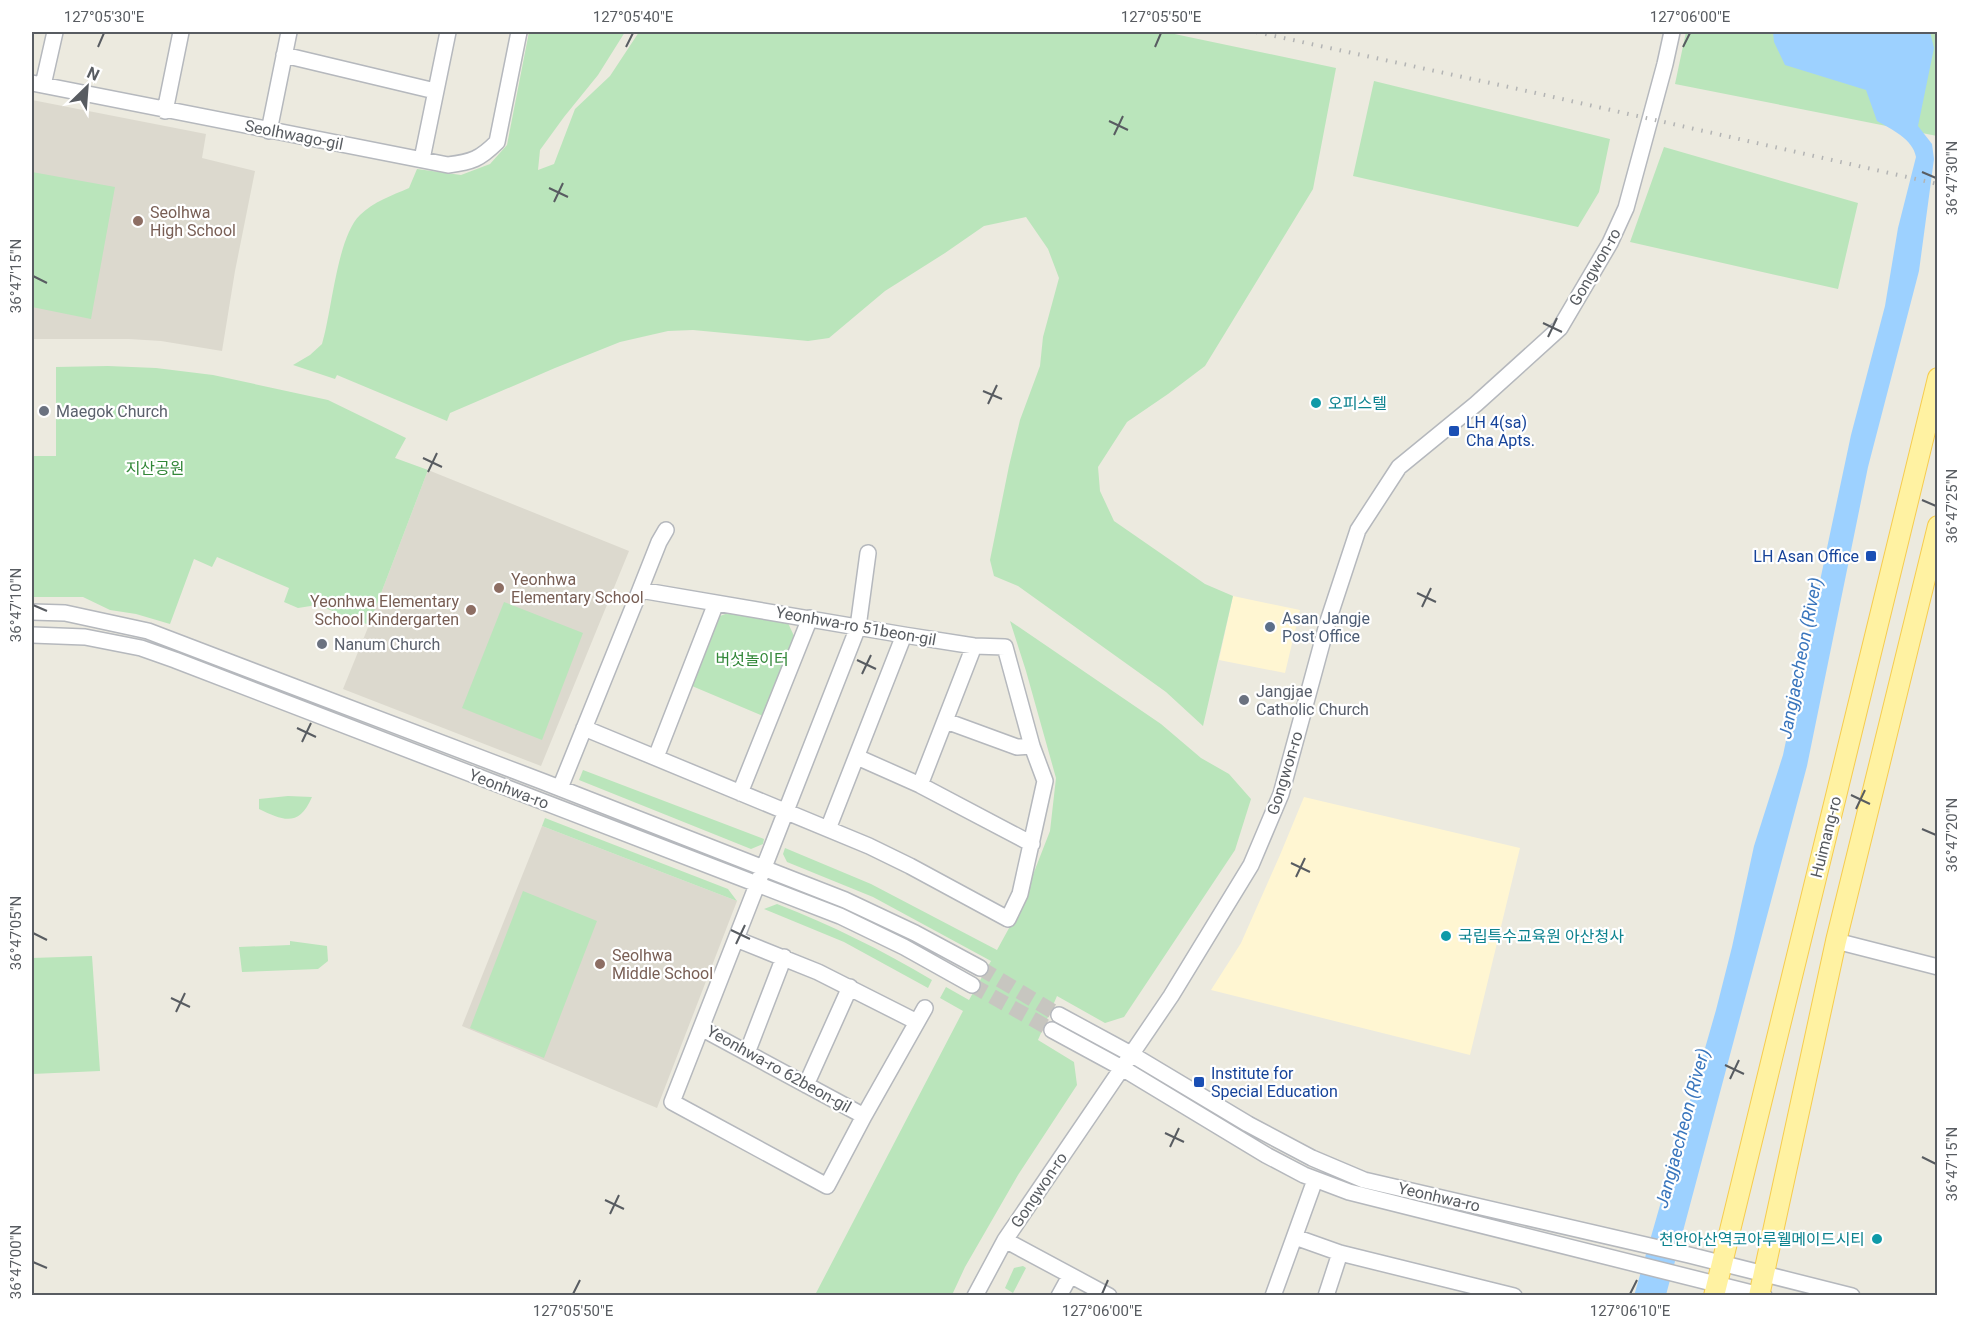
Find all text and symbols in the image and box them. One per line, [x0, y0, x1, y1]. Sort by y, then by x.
text: 127°05'30"E [64, 8, 145, 26]
text: 127°05'40"E [593, 8, 674, 26]
text: 127°05'50"E [1121, 8, 1202, 26]
text: 127°06'00"E [1650, 8, 1731, 26]
north arrow [57, 57, 117, 117]
text: N [84, 63, 102, 85]
street label: Seolhwago-gil [243, 116, 345, 154]
text: 36°47'30"N [1943, 141, 1961, 215]
place label: Seolhwa High School [150, 203, 236, 240]
marker: Seolhwa High School [131, 214, 145, 228]
street label: Gongwon-ro [1565, 225, 1625, 309]
text: 36°47'15"N [7, 239, 25, 313]
place label: 오피스텔 [1328, 394, 1387, 413]
marker: 오피스텔 [1309, 396, 1323, 410]
place label: Maegok Church [56, 402, 168, 421]
marker: Maegok Church [37, 404, 51, 418]
place label: LH 4(sa) Cha Apts. [1466, 413, 1535, 450]
marker: LH 4(sa) Cha Apts. [1447, 424, 1461, 438]
park label: 지산공원 [126, 459, 184, 478]
text: 36°47'25"N [1943, 469, 1961, 543]
place label: LH Asan Office [1753, 547, 1859, 566]
marker: LH Asan Office [1864, 549, 1878, 563]
text: 36°47'10"N [7, 568, 25, 642]
place label: Yeonhwa Elementary School [511, 570, 644, 607]
water label: Jangjaecheon (River) [1774, 575, 1827, 741]
marker: Yeonhwa Elementary School [492, 581, 506, 595]
place label: Yeonhwa Elementary School Kindergarten [310, 592, 459, 629]
marker: Yeonhwa Elementary School Kindergarten [464, 603, 478, 617]
street label: Yeonhwa-ro 51beon-gil [774, 603, 938, 649]
place label: Asan Jangje Post Office [1282, 609, 1370, 646]
marker: Asan Jangje Post Office [1263, 620, 1277, 634]
place label: Nanum Church [334, 635, 440, 654]
marker: Nanum Church [315, 637, 329, 651]
park label: 버섯놀이터 [715, 650, 789, 669]
place label: Jangjae Catholic Church [1256, 682, 1369, 719]
marker: Jangjae Catholic Church [1237, 693, 1251, 707]
street label: Gongwon-ro [1263, 729, 1307, 817]
street label: Yeonhwa-ro [466, 765, 552, 813]
street label: Huimang-ro [1807, 794, 1845, 880]
text: 36°47'20"N [1943, 798, 1961, 872]
text: 36°47'05"N [7, 896, 25, 970]
place label: 국립특수교육원 아산청사 [1458, 927, 1624, 946]
marker: 국립특수교육원 아산청사 [1439, 929, 1453, 943]
place label: Seolhwa Middle School [612, 946, 713, 983]
marker: Seolhwa Middle School [593, 957, 607, 971]
street label: Yeonhwa-ro 62beon-gil [703, 1021, 855, 1117]
water label: Jangjaecheon (River) [1651, 1046, 1714, 1210]
place label: Institute for Special Education [1211, 1064, 1338, 1101]
marker: Institute for Special Education [1192, 1075, 1206, 1089]
text: 36°47'15"N [1943, 1127, 1961, 1201]
street label: Gongwon-ro [1007, 1149, 1071, 1231]
street label: Yeonhwa-ro [1396, 1178, 1482, 1216]
text: 36°47'00"N [7, 1225, 25, 1299]
place label: 천안아산역코아루웰메이드시티 [1659, 1230, 1865, 1249]
marker: 천안아산역코아루웰메이드시티 [1870, 1232, 1884, 1246]
text: 127°05'50"E [533, 1302, 614, 1320]
text: 127°06'00"E [1062, 1302, 1143, 1320]
text: 127°06'10"E [1590, 1302, 1671, 1320]

